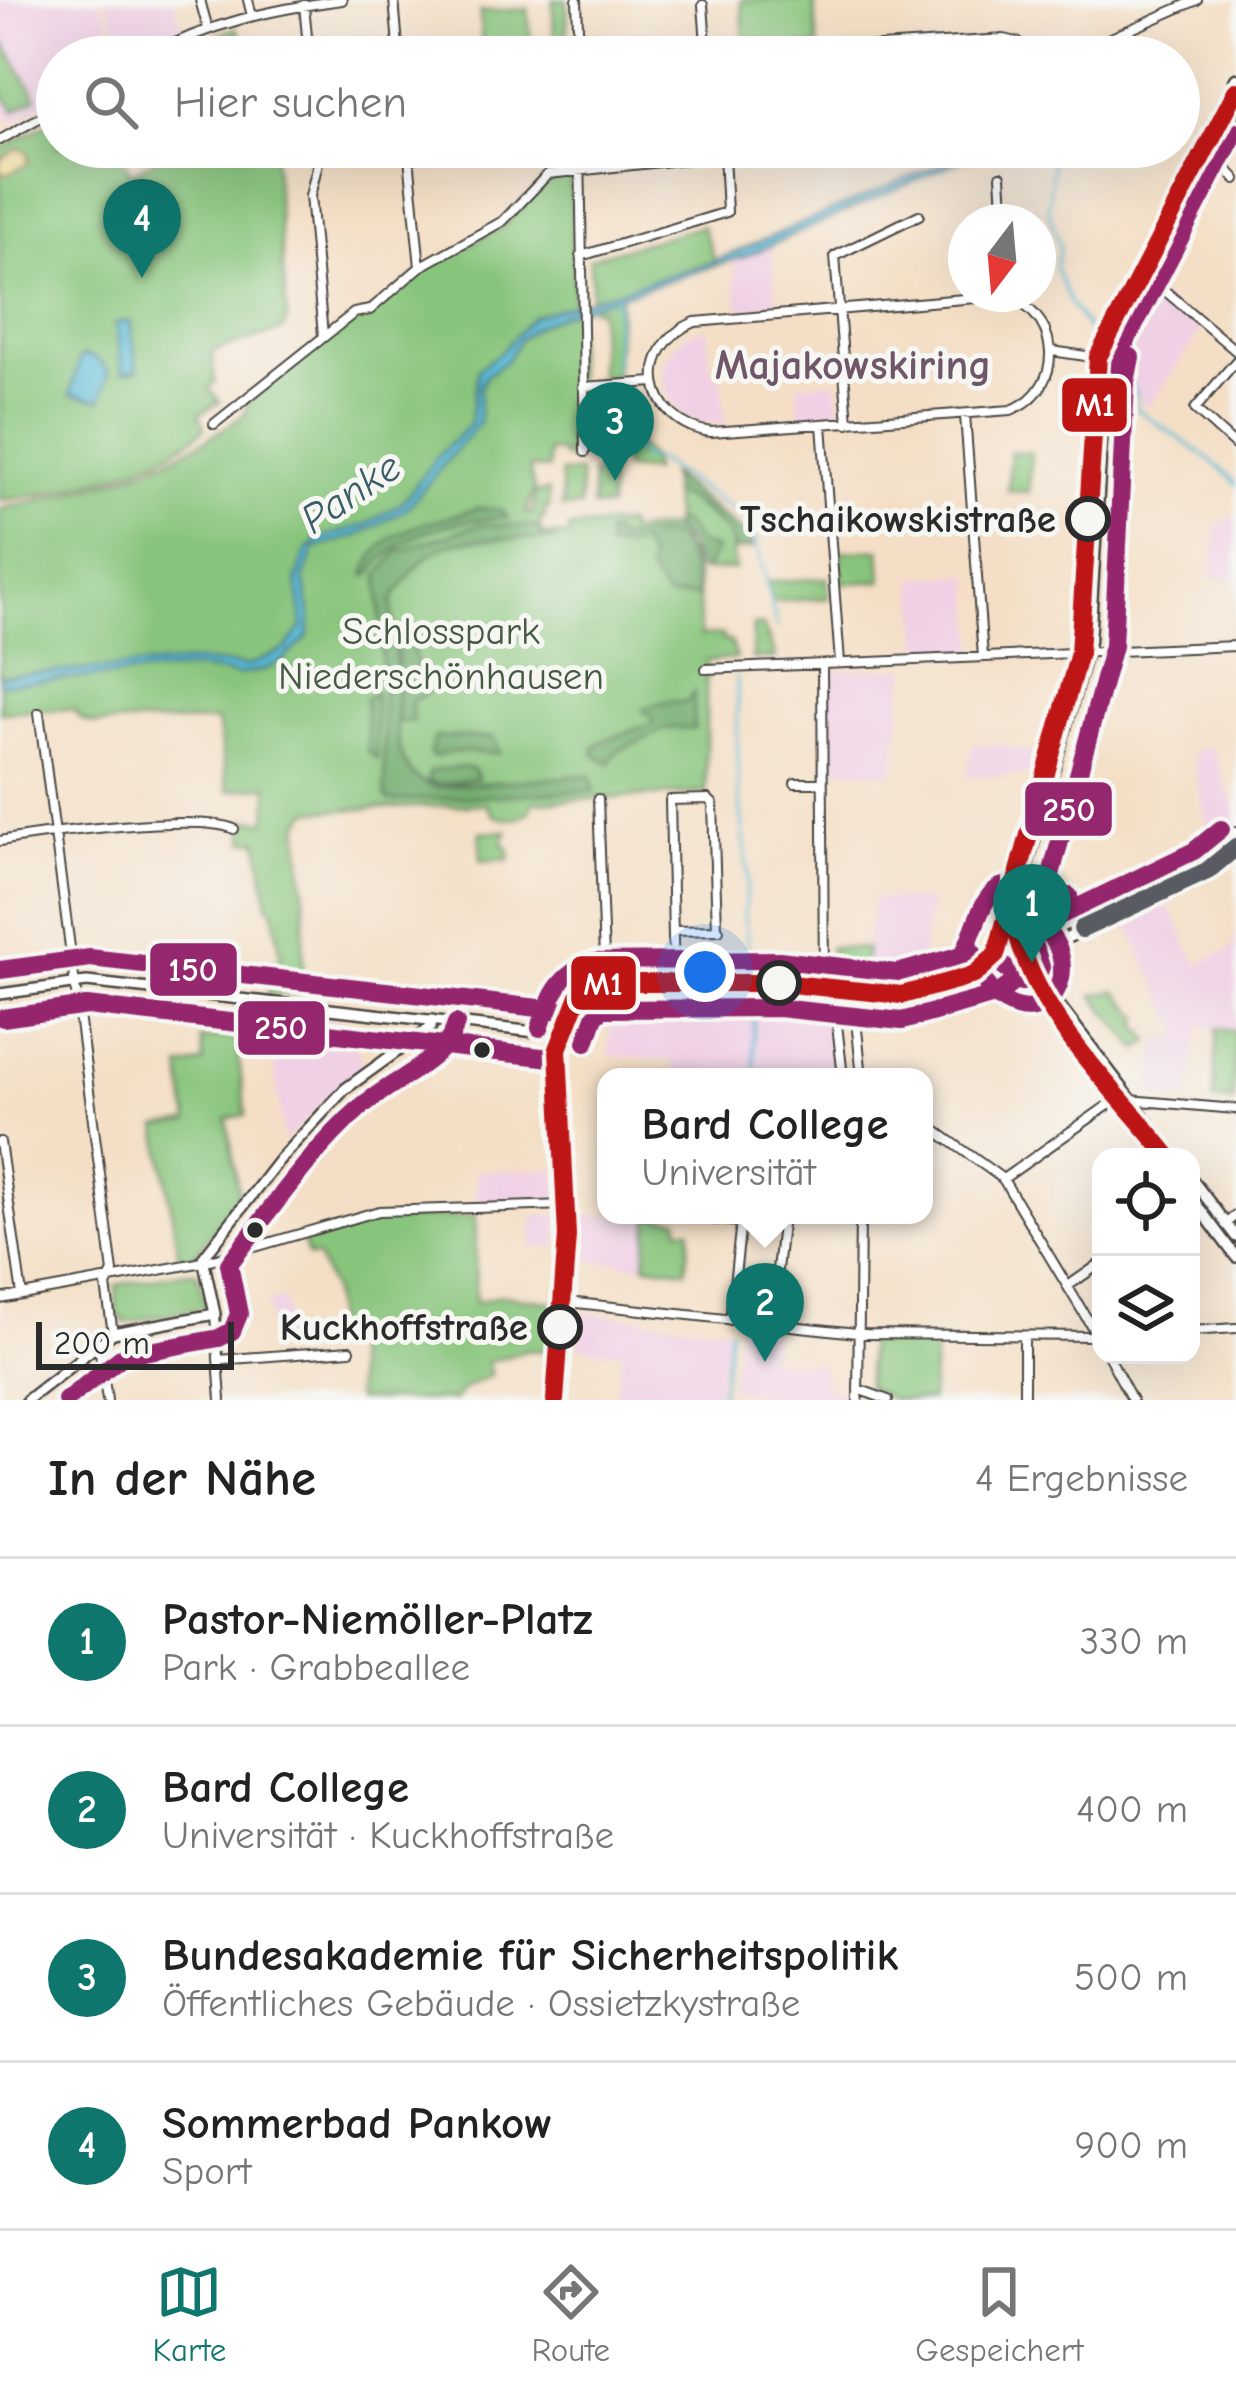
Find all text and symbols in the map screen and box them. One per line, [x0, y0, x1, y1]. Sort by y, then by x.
search box [36, 36, 1200, 168]
icon: search [78, 69, 144, 135]
text: Hier suchen [174, 76, 407, 128]
pin: 4 [103, 179, 181, 278]
north arrow [948, 204, 1056, 312]
district label: Majakowskiring [715, 341, 991, 390]
line badge: M1 [1060, 376, 1129, 434]
pin: 3 [576, 382, 654, 481]
text: M1 [1075, 386, 1115, 424]
water label: Panke [292, 442, 410, 544]
place label: Tschaikowskistraße [740, 497, 1056, 542]
marker: Tschaikowskistraße [1067, 498, 1109, 540]
park label: Schlosspark Niederschönhausen [278, 609, 604, 699]
line badge: 250 [1023, 780, 1114, 838]
text: 250 [1043, 791, 1095, 829]
pin: 1 [993, 864, 1071, 963]
line badge: 150 [148, 941, 239, 998]
your location [675, 942, 735, 1002]
text: 150 [168, 951, 218, 989]
line badge: M1 [569, 954, 638, 1012]
unlabelled marker [758, 962, 800, 1004]
text: M1 [583, 965, 623, 1003]
line badge: 250 [236, 999, 327, 1057]
text: 250 [255, 1009, 307, 1047]
unlabelled marker [471, 1039, 493, 1061]
popup [597, 1068, 933, 1224]
text: Bard College [641, 1098, 889, 1150]
map controls [1092, 1148, 1200, 1364]
button: locate [1092, 1148, 1200, 1256]
text: Universität [641, 1150, 816, 1195]
unlabelled marker [244, 1219, 266, 1241]
button: layers [1092, 1256, 1200, 1364]
pin: 2 [726, 1263, 804, 1362]
place label: Kuckhoffstraße [280, 1305, 528, 1350]
marker: Kuckhoffstraße [539, 1306, 581, 1348]
scale bar [36, 1316, 234, 1369]
text: 200 m [54, 1324, 150, 1362]
text: In der Nähe [48, 1449, 316, 1508]
text: 4 Ergebnisse [975, 1456, 1188, 1501]
text: Pastor-Niemöller-Platz [162, 1593, 593, 1645]
text: 1 [79, 1619, 95, 1664]
text: 330 m [1080, 1619, 1188, 1664]
text: Park · Grabbeallee [162, 1645, 470, 1690]
text: Bard College [162, 1761, 409, 1813]
text: 2 [77, 1787, 97, 1832]
text: 400 m [1076, 1787, 1188, 1832]
text: Universität · Kuckhoffstraße [162, 1813, 614, 1858]
text: Bundesakademie für Sicherheitspolitik [162, 1929, 898, 1981]
text: 3 [77, 1955, 97, 2000]
text: 500 m [1074, 1955, 1188, 2000]
text: Öffentliches Gebäude · Ossietzkystraße [162, 1981, 800, 2026]
text: Sommerbad Pankow [162, 2097, 552, 2149]
text: 4 [78, 2123, 96, 2168]
text: 900 m [1075, 2123, 1188, 2168]
text: Sport [162, 2149, 252, 2194]
tab: Karte [153, 2259, 226, 2369]
tab: Route [531, 2259, 610, 2369]
tab: Gespeichert [915, 2259, 1083, 2369]

